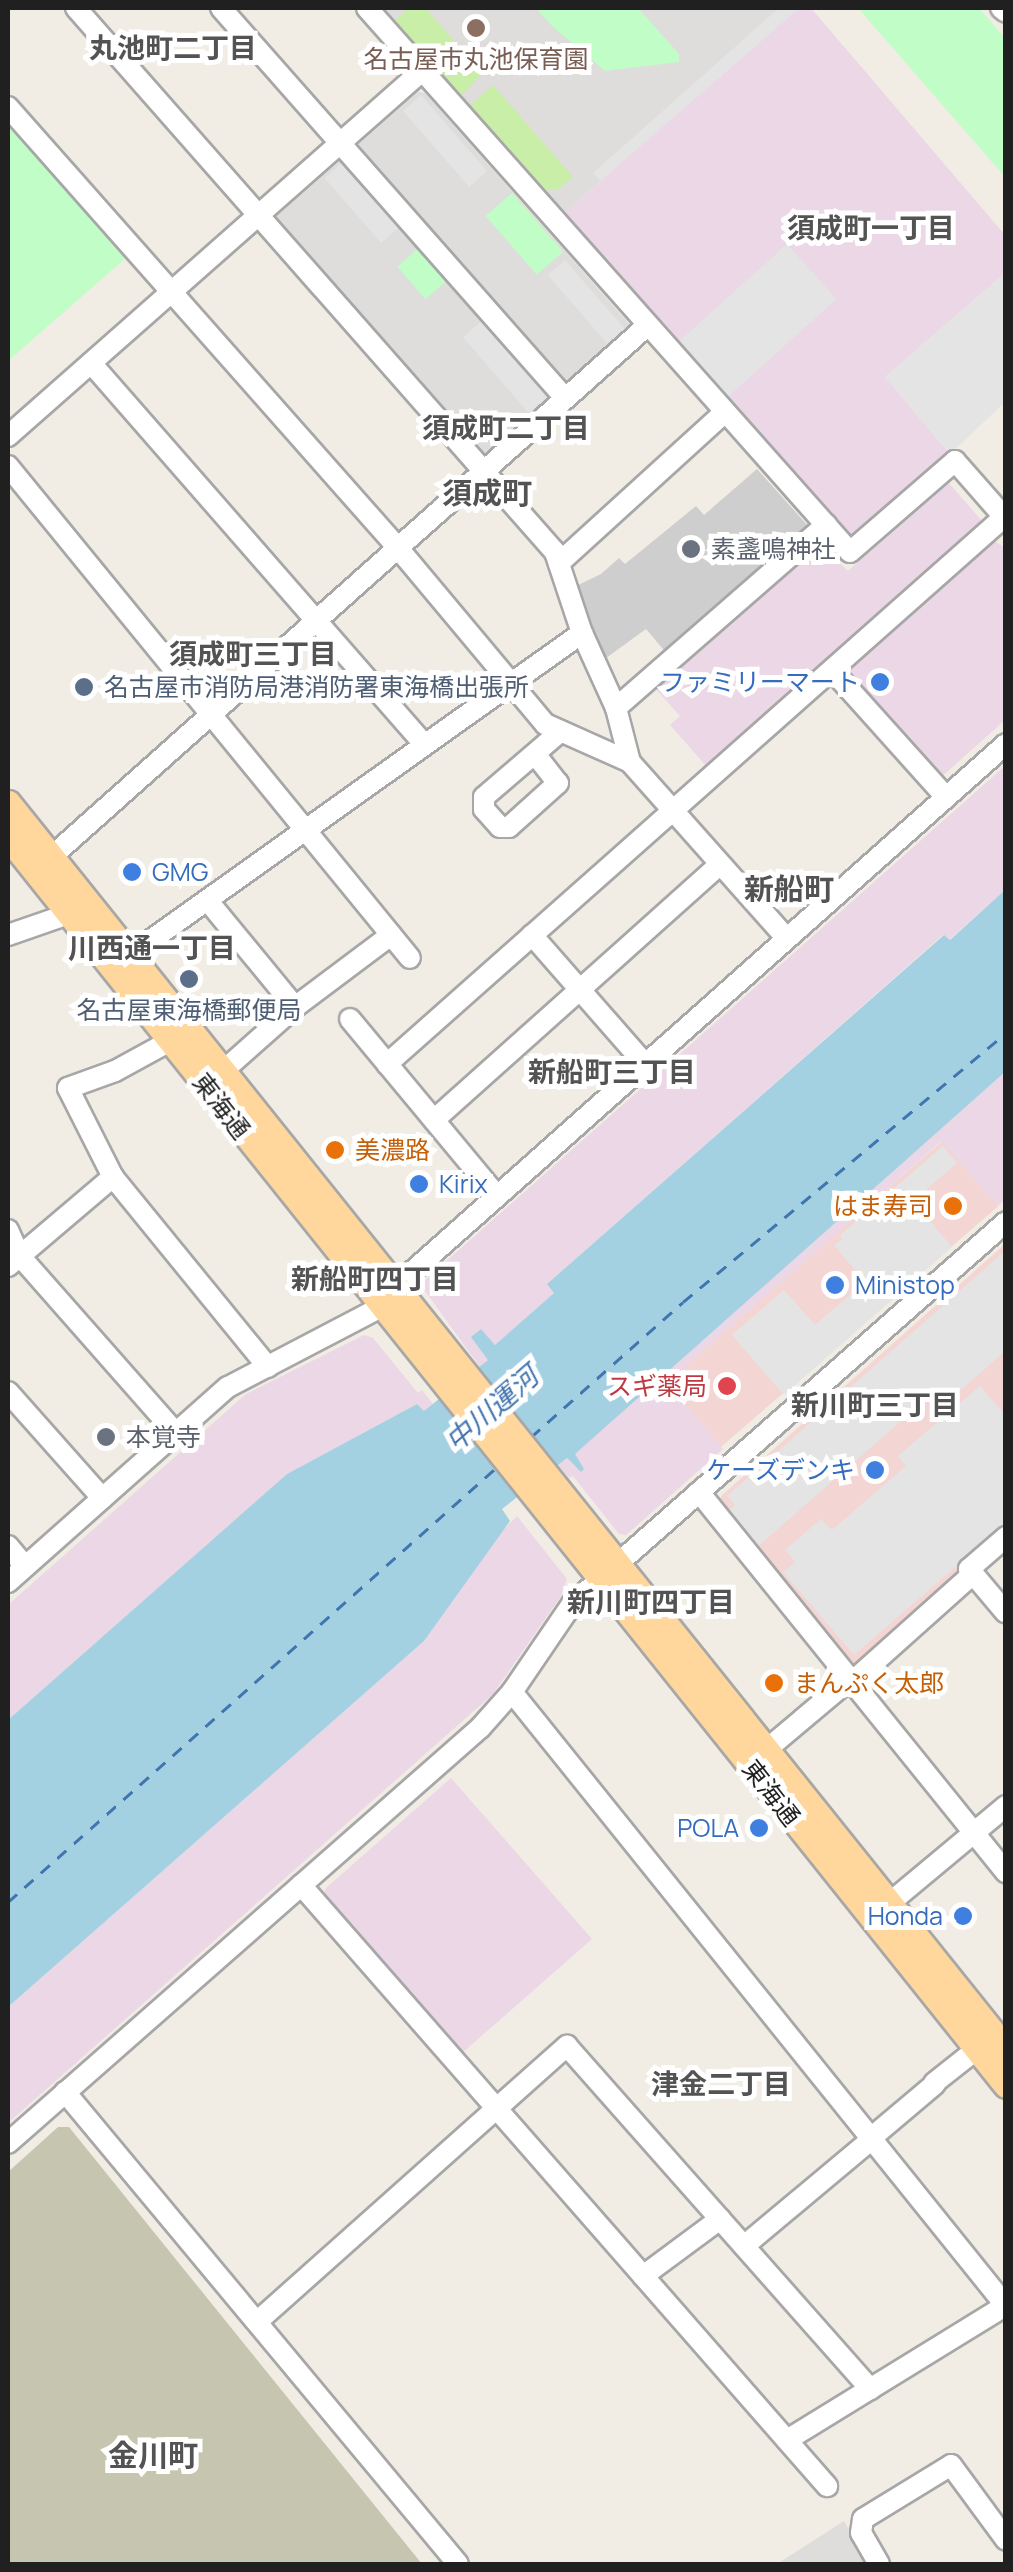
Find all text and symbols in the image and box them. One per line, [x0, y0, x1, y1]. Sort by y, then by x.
marker: 名古屋市丸池保育園 [465, 17, 487, 39]
district label: 丸池町二丁目 [89, 30, 257, 64]
place label: 名古屋市丸池保育園 [364, 44, 588, 74]
district label: 須成町一丁目 [787, 210, 955, 244]
district label: 須成町二丁目 [422, 410, 590, 444]
district label: 須成町 [442, 475, 532, 511]
place label: 素盞鳴神社 [711, 534, 836, 564]
marker: 素盞鳴神社 [680, 538, 702, 560]
district label: 須成町三丁目 [169, 636, 337, 670]
place label: ファミリーマート [660, 667, 860, 697]
marker: ファミリーマート [869, 671, 891, 693]
place label: 名古屋市消防局港消防署東海橋出張所 [104, 672, 529, 702]
marker: 名古屋市消防局港消防署東海橋出張所 [73, 676, 95, 698]
place label: GMG [152, 857, 208, 887]
marker: GMG [121, 861, 143, 883]
district label: 新船町 [744, 871, 834, 907]
district label: 川西通一丁目 [68, 930, 236, 964]
marker: 名古屋東海橋郵便局 [178, 968, 200, 990]
place label: 名古屋東海橋郵便局 [77, 995, 301, 1025]
district label: 新船町三丁目 [528, 1054, 696, 1088]
street label: 東海通 [186, 1067, 256, 1145]
place label: 美濃路 [355, 1135, 430, 1165]
marker: 美濃路 [324, 1139, 346, 1161]
place label: Kirix [439, 1169, 488, 1199]
marker: Kirix [408, 1173, 430, 1195]
place label: はま寿司 [833, 1191, 933, 1221]
marker: はま寿司 [942, 1195, 964, 1217]
district label: 新船町四丁目 [291, 1261, 459, 1295]
place label: Ministop [855, 1270, 955, 1300]
marker: Ministop [824, 1274, 846, 1296]
water label: 中川運河 [438, 1359, 544, 1457]
place label: スギ薬局 [607, 1371, 707, 1401]
marker: スギ薬局 [716, 1375, 738, 1397]
district label: 新川町三丁目 [791, 1387, 959, 1421]
place label: 本覚寺 [126, 1422, 201, 1452]
marker: 本覚寺 [95, 1426, 117, 1448]
place label: ケーズデンキ [705, 1455, 855, 1485]
marker: ケーズデンキ [864, 1459, 886, 1481]
district label: 新川町四丁目 [567, 1584, 735, 1618]
place label: まんぷく太郎 [794, 1668, 944, 1698]
marker: まんぷく太郎 [763, 1672, 785, 1694]
street label: 東海通 [736, 1754, 806, 1832]
place label: POLA [677, 1813, 739, 1843]
marker: POLA [748, 1817, 770, 1839]
place label: Honda [868, 1901, 943, 1931]
marker: Honda [952, 1905, 974, 1927]
district label: 津金二丁目 [651, 2066, 791, 2100]
district label: 金川町 [108, 2437, 198, 2473]

